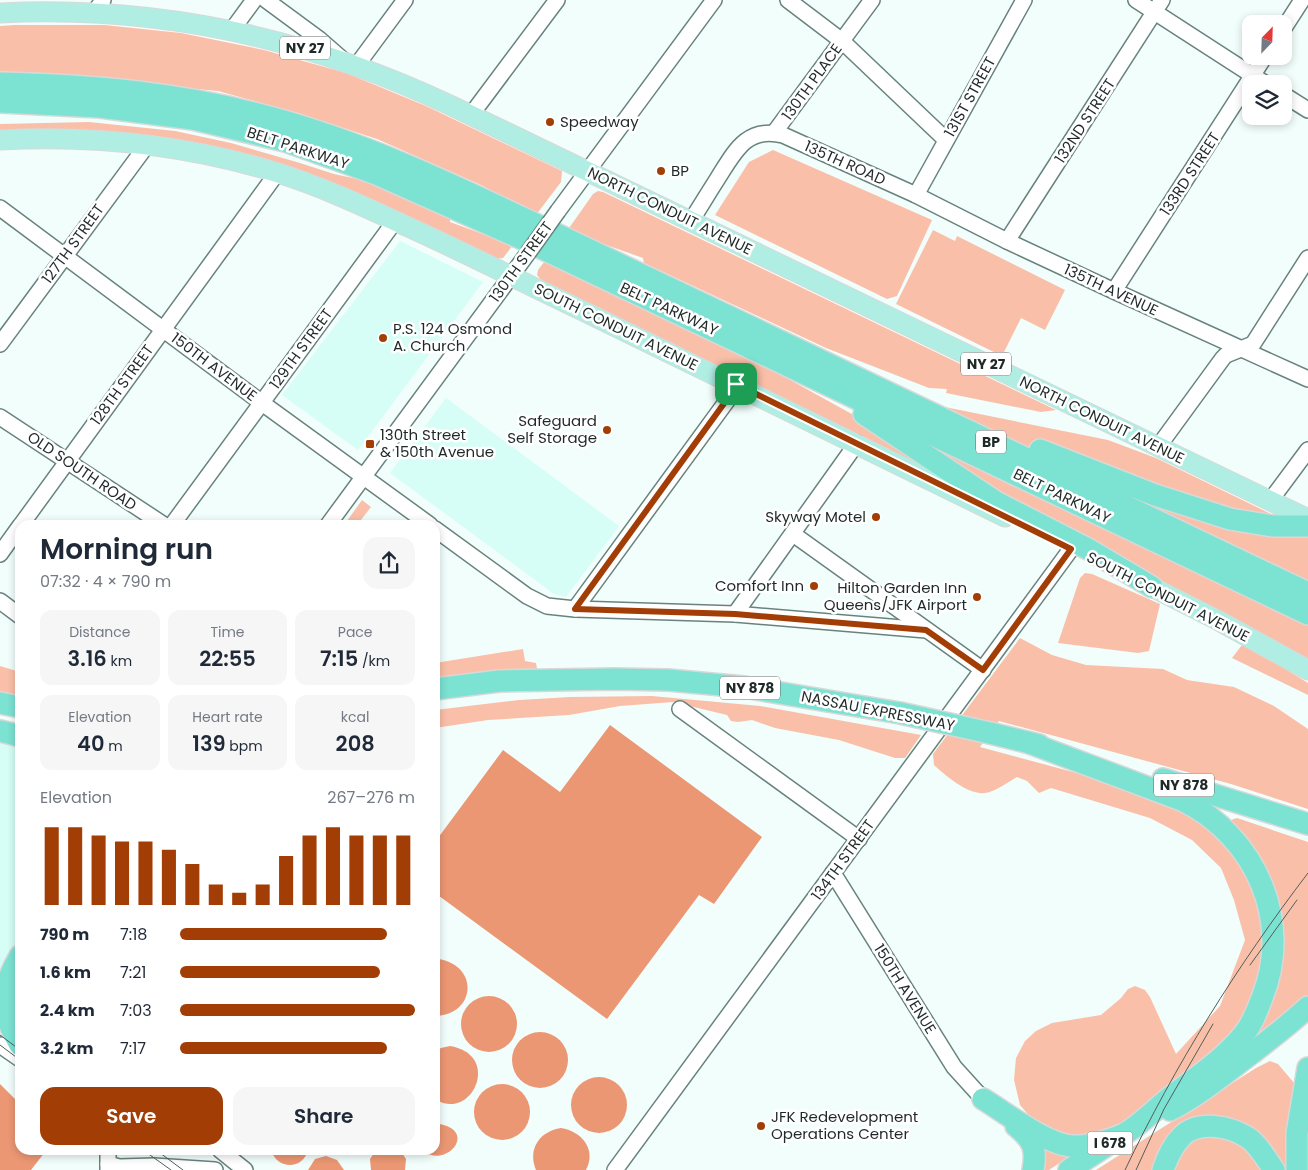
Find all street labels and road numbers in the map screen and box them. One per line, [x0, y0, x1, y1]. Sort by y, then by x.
road number: NY 27 [280, 36, 330, 59]
street label: 130TH PLACE [777, 39, 847, 124]
street label: 131ST STREET [939, 53, 1000, 141]
street label: 132ND STREET [1049, 74, 1120, 167]
street label: BELT PARKWAY [245, 121, 352, 174]
street label: 133RD STREET [1155, 128, 1224, 220]
street label: 135TH ROAD [801, 135, 889, 190]
street label: NORTH CONDUIT AVENUE [584, 161, 756, 260]
street label: 127TH STREET [37, 200, 109, 288]
street label: 130TH STREET [484, 217, 557, 306]
street label: 135TH AVENUE [1061, 259, 1162, 321]
street label: BELT PARKWAY [617, 277, 722, 341]
street label: SOUTH CONDUIT AVENUE [531, 278, 702, 375]
street label: 129TH STREET [264, 304, 337, 393]
street label: 150TH AVENUE [167, 327, 262, 406]
street label: 128TH STREET [85, 340, 158, 429]
road number: NY 27 [961, 352, 1011, 376]
street label: NORTH CONDUIT AVENUE [1016, 370, 1188, 469]
street label: OLD SOUTH ROAD [23, 426, 141, 515]
road number: BP [976, 431, 1006, 454]
street label: BELT PARKWAY [1010, 463, 1115, 528]
street label: SOUTH CONDUIT AVENUE [1083, 546, 1253, 647]
road number: NY 878 [720, 676, 780, 700]
street label: NASSAU EXPRESSWAY [799, 685, 957, 736]
road number: NY 878 [1154, 774, 1214, 796]
street label: 134TH STREET [806, 815, 879, 904]
street label: 150TH AVENUE [869, 940, 941, 1038]
road number: I 678 [1088, 1132, 1132, 1154]

